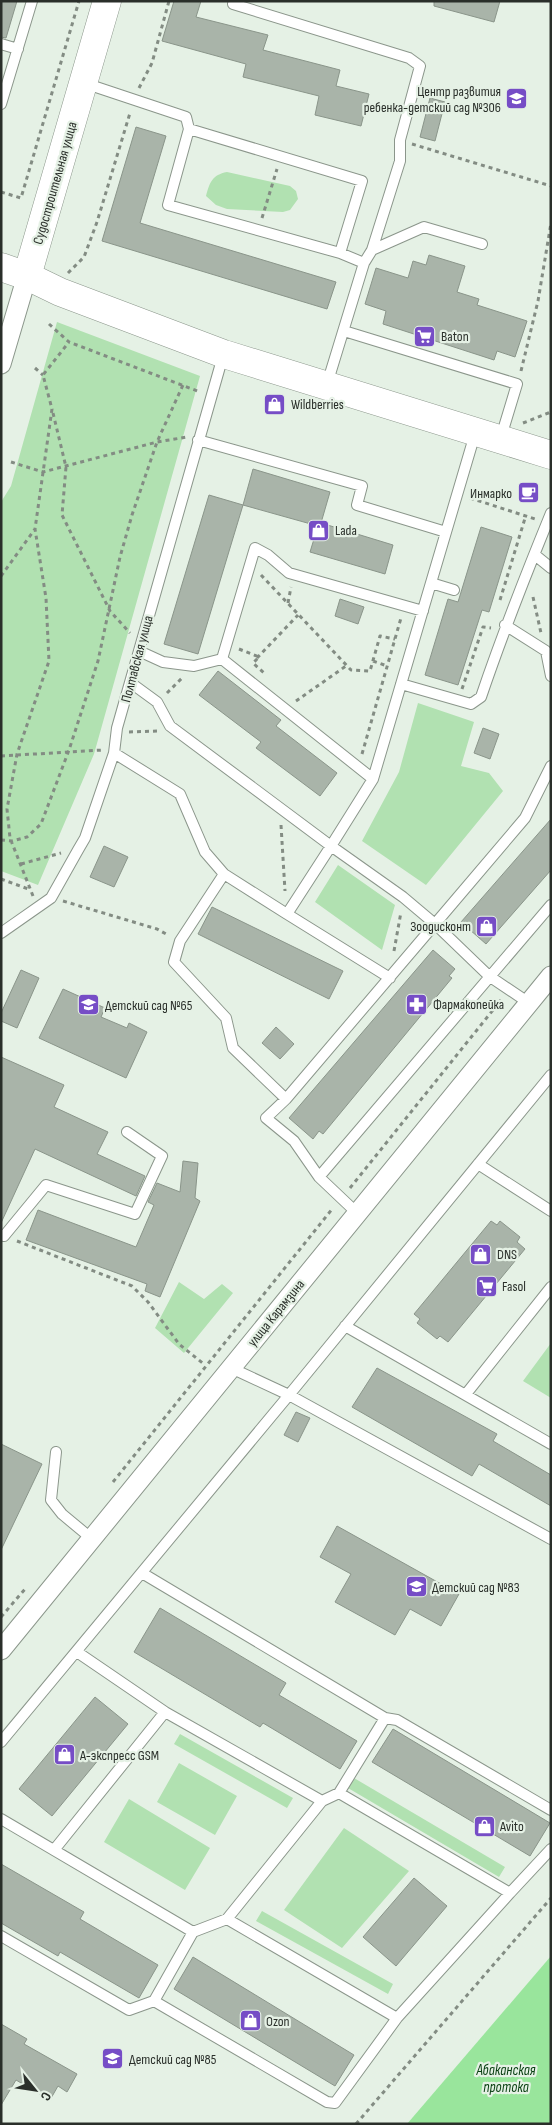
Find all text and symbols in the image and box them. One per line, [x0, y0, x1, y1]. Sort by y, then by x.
place label: Центр развития ребенка-детский сад №306 [364, 83, 501, 116]
school or university icon: Центр развития ребенка-детский сад №306 [505, 87, 529, 111]
street label: Судостроительная улица [29, 120, 81, 246]
supermarket icon: Baton [413, 324, 437, 348]
place label: Baton [441, 328, 469, 345]
shop icon: Wildberries [263, 392, 287, 416]
place label: Wildberries [291, 396, 344, 413]
cafe icon: Инмарко [516, 481, 540, 505]
place label: Инмарко [470, 485, 512, 502]
shop icon: Lada [307, 518, 331, 542]
place label: Lada [335, 522, 357, 539]
street label: Полтавская улица [117, 614, 157, 704]
shop icon: Зоодисконт [475, 914, 499, 938]
place label: Зоодисконт [410, 918, 471, 935]
pharmacy icon: Фармакопейка [405, 992, 429, 1016]
school or university icon: Детский сад №65 [77, 993, 101, 1017]
place label: Фармакопейка [433, 996, 504, 1013]
place label: Детский сад №65 [105, 997, 193, 1014]
shop icon: DNS [469, 1242, 493, 1266]
place label: DNS [497, 1246, 517, 1263]
supermarket icon: Fasol [474, 1274, 498, 1298]
street label: улица Карамзина [244, 1276, 308, 1350]
place label: Fasol [502, 1278, 526, 1295]
school or university icon: Детский сад №83 [404, 1575, 428, 1599]
place label: Детский сад №83 [432, 1579, 520, 1596]
shop icon: А-экспресс GSM [52, 1743, 76, 1767]
place label: А-экспресс GSM [79, 1747, 159, 1764]
shop icon: Avito [472, 1814, 496, 1838]
place label: Avito [499, 1818, 524, 1835]
shop icon: Ozon [238, 2009, 262, 2033]
place label: Ozon [266, 2013, 290, 2030]
school or university icon: Детский сад №85 [101, 2047, 125, 2071]
place label: Детский сад №85 [129, 2051, 217, 2068]
water label: Абаканская протока [475, 2061, 536, 2097]
north arrow [10, 2065, 60, 2115]
text: С [37, 2089, 55, 2104]

